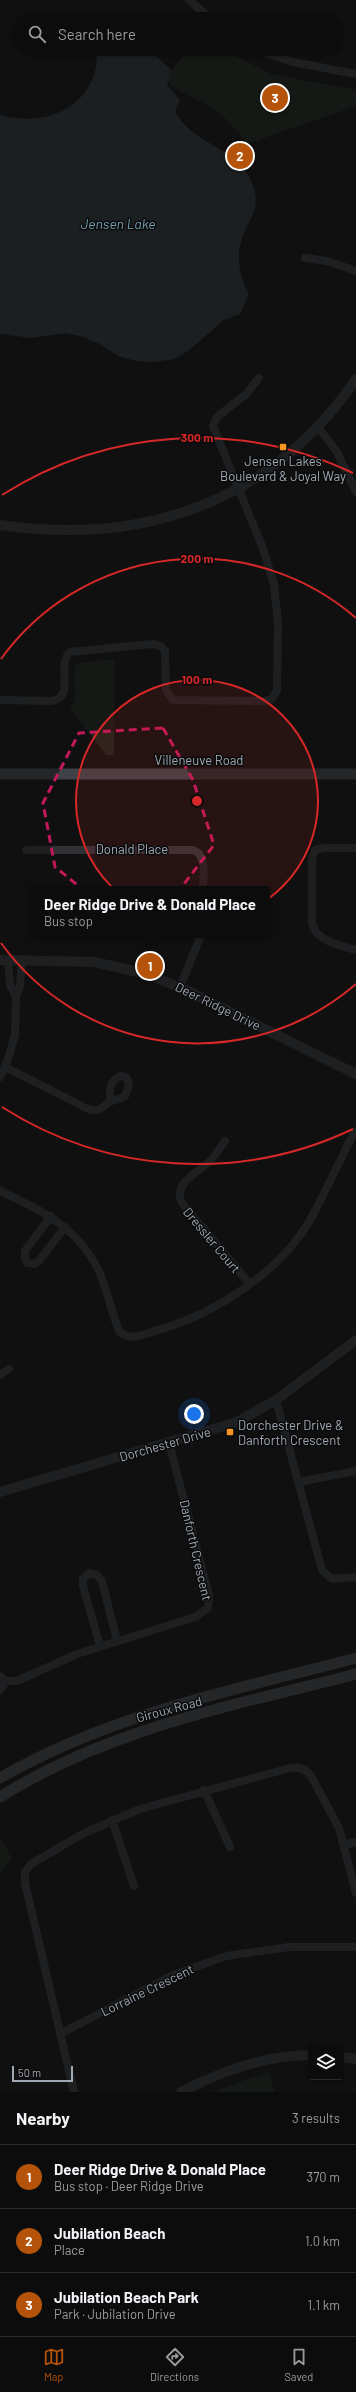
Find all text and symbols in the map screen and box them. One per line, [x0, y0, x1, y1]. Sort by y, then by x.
search box [12, 12, 344, 56]
icon: search [26, 23, 48, 45]
text: Search here [58, 25, 136, 43]
pin: 3 [262, 83, 288, 113]
pin: 2 [227, 141, 253, 171]
water label: Jensen Lake [80, 215, 156, 232]
text: 300 m [181, 430, 213, 444]
marker: Jensen Lakes Boulevard & Joyal Way [278, 442, 288, 452]
place label: Jensen Lakes Boulevard & Joyal Way [220, 453, 346, 484]
text: 200 m [181, 551, 213, 565]
text: 100 m [182, 672, 212, 686]
street label: Villeneuve Road [155, 752, 243, 768]
centre of rings [190, 794, 204, 808]
street label: Donald Place [96, 841, 168, 857]
popup [30, 886, 270, 938]
text: Deer Ridge Drive & Donald Place [44, 895, 256, 913]
text: Bus stop [44, 913, 93, 929]
pin: 1 [137, 951, 163, 981]
street label: Deer Ridge Drive [173, 978, 263, 1034]
street label: Dressler Court [180, 1204, 244, 1276]
your location [184, 1404, 204, 1424]
place label: Dorchester Drive & Danforth Crescent [238, 1417, 343, 1448]
street label: Dorchester Drive [117, 1423, 213, 1465]
marker: Dorchester Drive & Danforth Crescent [225, 1427, 235, 1437]
street label: Danforth Crescent [177, 1498, 215, 1602]
street label: Giroux Road [134, 1693, 204, 1725]
street label: Lorraine Crescent [98, 1961, 196, 2019]
map controls [308, 2044, 344, 2080]
button: layers [308, 2044, 344, 2080]
scale bar [12, 2064, 73, 2083]
text: 50 m [18, 2066, 41, 2079]
text: Nearby [16, 2108, 70, 2128]
text: 3 results [292, 2110, 340, 2126]
text: Deer Ridge Drive & Donald Place [54, 2160, 266, 2178]
text: 1 [27, 2169, 31, 2185]
text: 370 m [306, 2169, 340, 2185]
text: Bus stop · Deer Ridge Drive [54, 2178, 204, 2194]
text: Jubilation Beach [54, 2224, 165, 2242]
text: 2 [25, 2233, 33, 2249]
text: 1.0 km [305, 2233, 340, 2249]
text: Place [54, 2242, 85, 2258]
text: Jubilation Beach Park [54, 2288, 199, 2306]
text: 3 [25, 2297, 33, 2313]
text: 1.1 km [307, 2297, 340, 2313]
text: Park · Jubilation Drive [54, 2306, 176, 2322]
tab: Map [43, 2346, 65, 2383]
tab: Directions [150, 2346, 199, 2383]
tab: Saved [284, 2346, 313, 2383]

